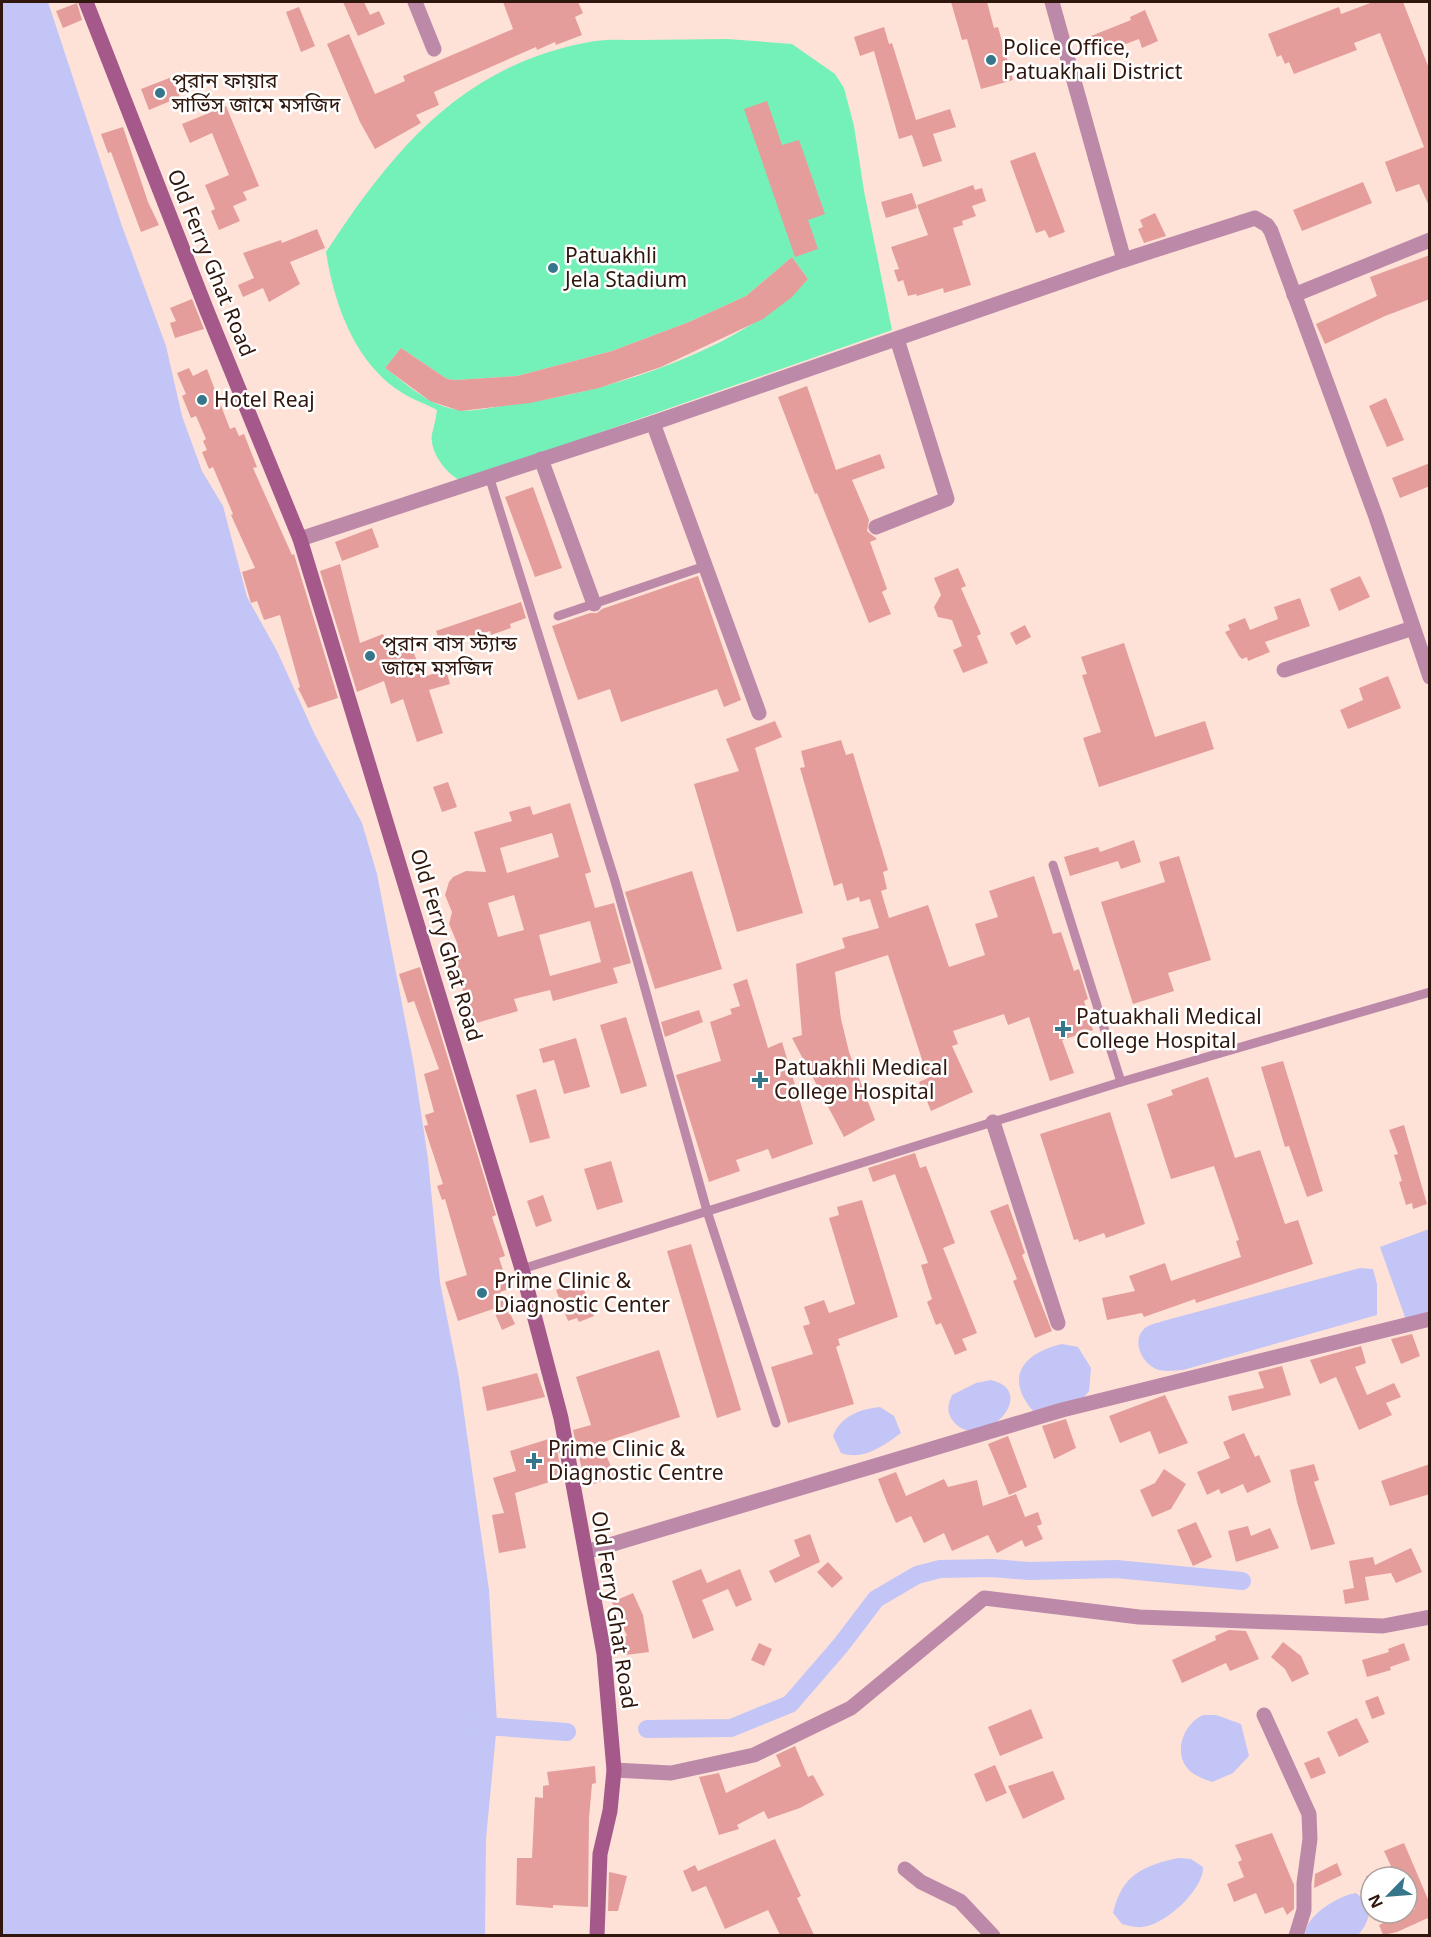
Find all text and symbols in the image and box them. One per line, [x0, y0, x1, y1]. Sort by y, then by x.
place label: Police Office, Patuakhali District [1003, 33, 1183, 85]
marker: Police Office, Patuakhali District [984, 53, 998, 67]
place label: পুরান ফায়ার সার্ভিস জামে মসজিদ [171, 66, 341, 118]
marker: পুরান ফায়ার সার্ভিস জামে মসজিদ [153, 86, 167, 100]
street label: Old Ferry Ghat Road [161, 165, 262, 361]
place label: Patuakhli Jela Stadium [563, 241, 687, 293]
marker: Patuakhli Jela Stadium [546, 261, 560, 275]
place label: Hotel Reaj [214, 385, 315, 413]
marker: Hotel Reaj [195, 393, 209, 407]
place label: পুরান বাস স্ট্যান্ড জামে মসজিদ [381, 629, 517, 681]
marker: পুরান বাস স্ট্যান্ড জামে মসজিদ [363, 649, 377, 663]
street label: Old Ferry Ghat Road [404, 845, 490, 1044]
place label: Patuakhali Medical College Hospital [1076, 1002, 1262, 1054]
marker: Patuakhali Medical College Hospital [1054, 1020, 1072, 1038]
place label: Patuakhli Medical College Hospital [774, 1053, 948, 1105]
marker: Patuakhli Medical College Hospital [751, 1071, 769, 1089]
place label: Prime Clinic & Diagnostic Center [494, 1266, 670, 1318]
marker: Prime Clinic & Diagnostic Center [475, 1286, 489, 1300]
place label: Prime Clinic & Diagnostic Centre [548, 1434, 724, 1486]
marker: Prime Clinic & Diagnostic Centre [525, 1452, 543, 1470]
street label: Old Ferry Ghat Road [586, 1509, 644, 1711]
north arrow [1359, 1865, 1419, 1925]
text: N [1363, 1891, 1388, 1912]

